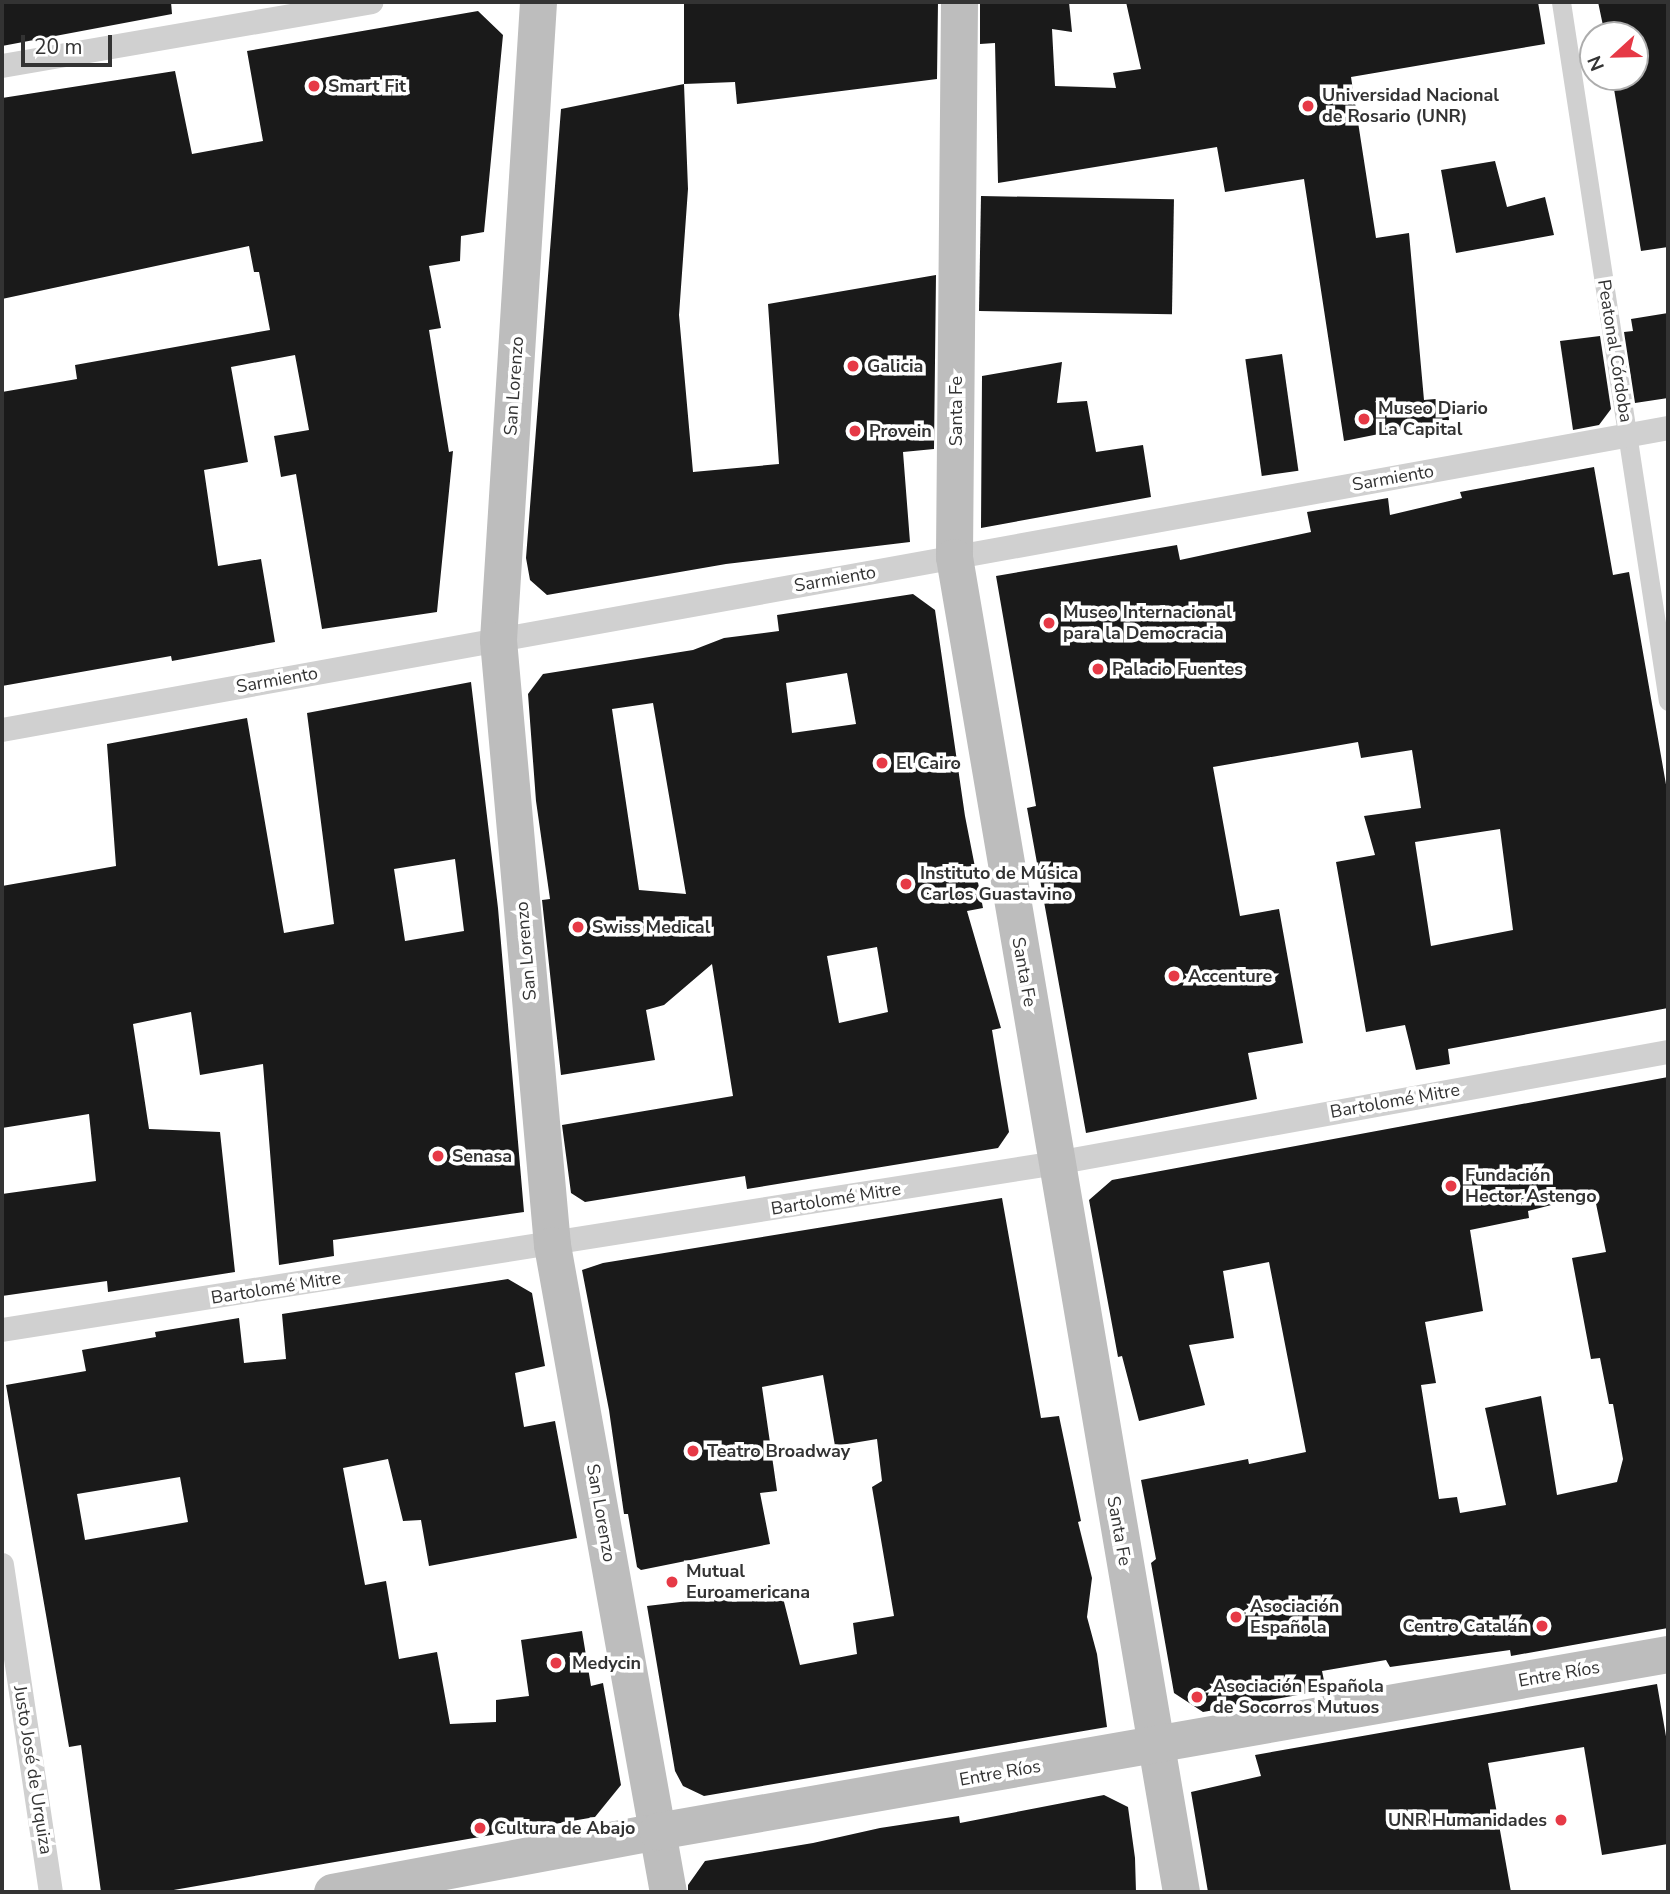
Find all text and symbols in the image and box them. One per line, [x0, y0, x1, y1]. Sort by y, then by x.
scale bar [24, 21, 116, 65]
north arrow [1579, 21, 1649, 91]
text: 20 m [34, 33, 83, 61]
text: N [1582, 52, 1611, 75]
place label: Smart Fit [328, 75, 406, 97]
marker: Smart Fit [306, 78, 322, 94]
place label: Universidad Nacional de Rosario (UNR) [1322, 85, 1499, 128]
marker: Universidad Nacional de Rosario (UNR) [1300, 98, 1316, 114]
street label: Peatonal Córdoba [1593, 278, 1637, 424]
street label: San Lorenzo [500, 336, 528, 436]
place label: Galicia [867, 355, 923, 377]
marker: Galicia [845, 358, 861, 374]
street label: Santa Fe [945, 376, 967, 446]
place label: Museo Diario La Capital [1378, 398, 1488, 440]
marker: Museo Diario La Capital [1356, 411, 1372, 427]
place label: Provein [869, 420, 932, 442]
marker: Provein [847, 423, 863, 439]
street label: Sarmiento [1350, 460, 1436, 496]
street label: Sarmiento [792, 561, 878, 597]
place label: Museo Internacional para la Democracia [1063, 602, 1232, 644]
marker: Museo Internacional para la Democracia [1041, 615, 1057, 631]
place label: Palacio Fuentes [1112, 658, 1243, 680]
marker: Palacio Fuentes [1090, 661, 1106, 677]
street label: Sarmiento [234, 662, 320, 698]
place label: El Cairo [896, 752, 961, 774]
marker: El Cairo [874, 755, 890, 771]
place label: Instituto de Música Carlos Guastavino [920, 863, 1078, 906]
marker: Instituto de Música Carlos Guastavino [898, 876, 914, 892]
street label: San Lorenzo [511, 901, 541, 1001]
place label: Swiss Medical [592, 916, 710, 938]
marker: Swiss Medical [570, 919, 586, 935]
street label: Santa Fe [1007, 935, 1041, 1009]
place label: Accenture [1188, 965, 1272, 987]
marker: Accenture [1166, 968, 1182, 984]
street label: Bartolomé Mitre [1328, 1079, 1462, 1123]
place label: Senasa [452, 1145, 512, 1167]
marker: Senasa [430, 1148, 446, 1164]
place label: Fundación Hector Astengo [1465, 1165, 1597, 1208]
street label: Bartolomé Mitre [769, 1178, 903, 1220]
marker: Fundación Hector Astengo [1443, 1178, 1459, 1194]
street label: Bartolomé Mitre [209, 1267, 343, 1309]
place label: Teatro Broadway [707, 1440, 850, 1462]
marker: Teatro Broadway [685, 1443, 701, 1459]
street label: San Lorenzo [582, 1462, 620, 1564]
street label: Santa Fe [1102, 1494, 1136, 1568]
place label: Mutual Euroamericana [686, 1561, 810, 1604]
marker: Mutual Euroamericana [664, 1574, 680, 1590]
place label: Asociación Española [1250, 1596, 1339, 1638]
marker: Asociación Española [1228, 1609, 1244, 1625]
place label: Centro Catalán [1402, 1615, 1528, 1637]
marker: Centro Catalán [1534, 1618, 1550, 1634]
place label: Medycin [572, 1652, 641, 1674]
marker: Medycin [546, 1653, 566, 1673]
street label: Entre Ríos [1517, 1656, 1601, 1692]
place label: Asociación Española de Socorros Mutuos [1213, 1676, 1384, 1718]
street label: Justo José de Urquiza [9, 1684, 57, 1856]
marker: Asociación Española de Socorros Mutuos [1187, 1687, 1207, 1707]
street label: Entre Ríos [958, 1755, 1042, 1791]
place label: UNR Humanidades [1388, 1809, 1547, 1831]
marker: UNR Humanidades [1553, 1812, 1569, 1828]
place label: Cultura de Abajo [494, 1817, 635, 1839]
marker: Cultura de Abajo [472, 1820, 488, 1836]

